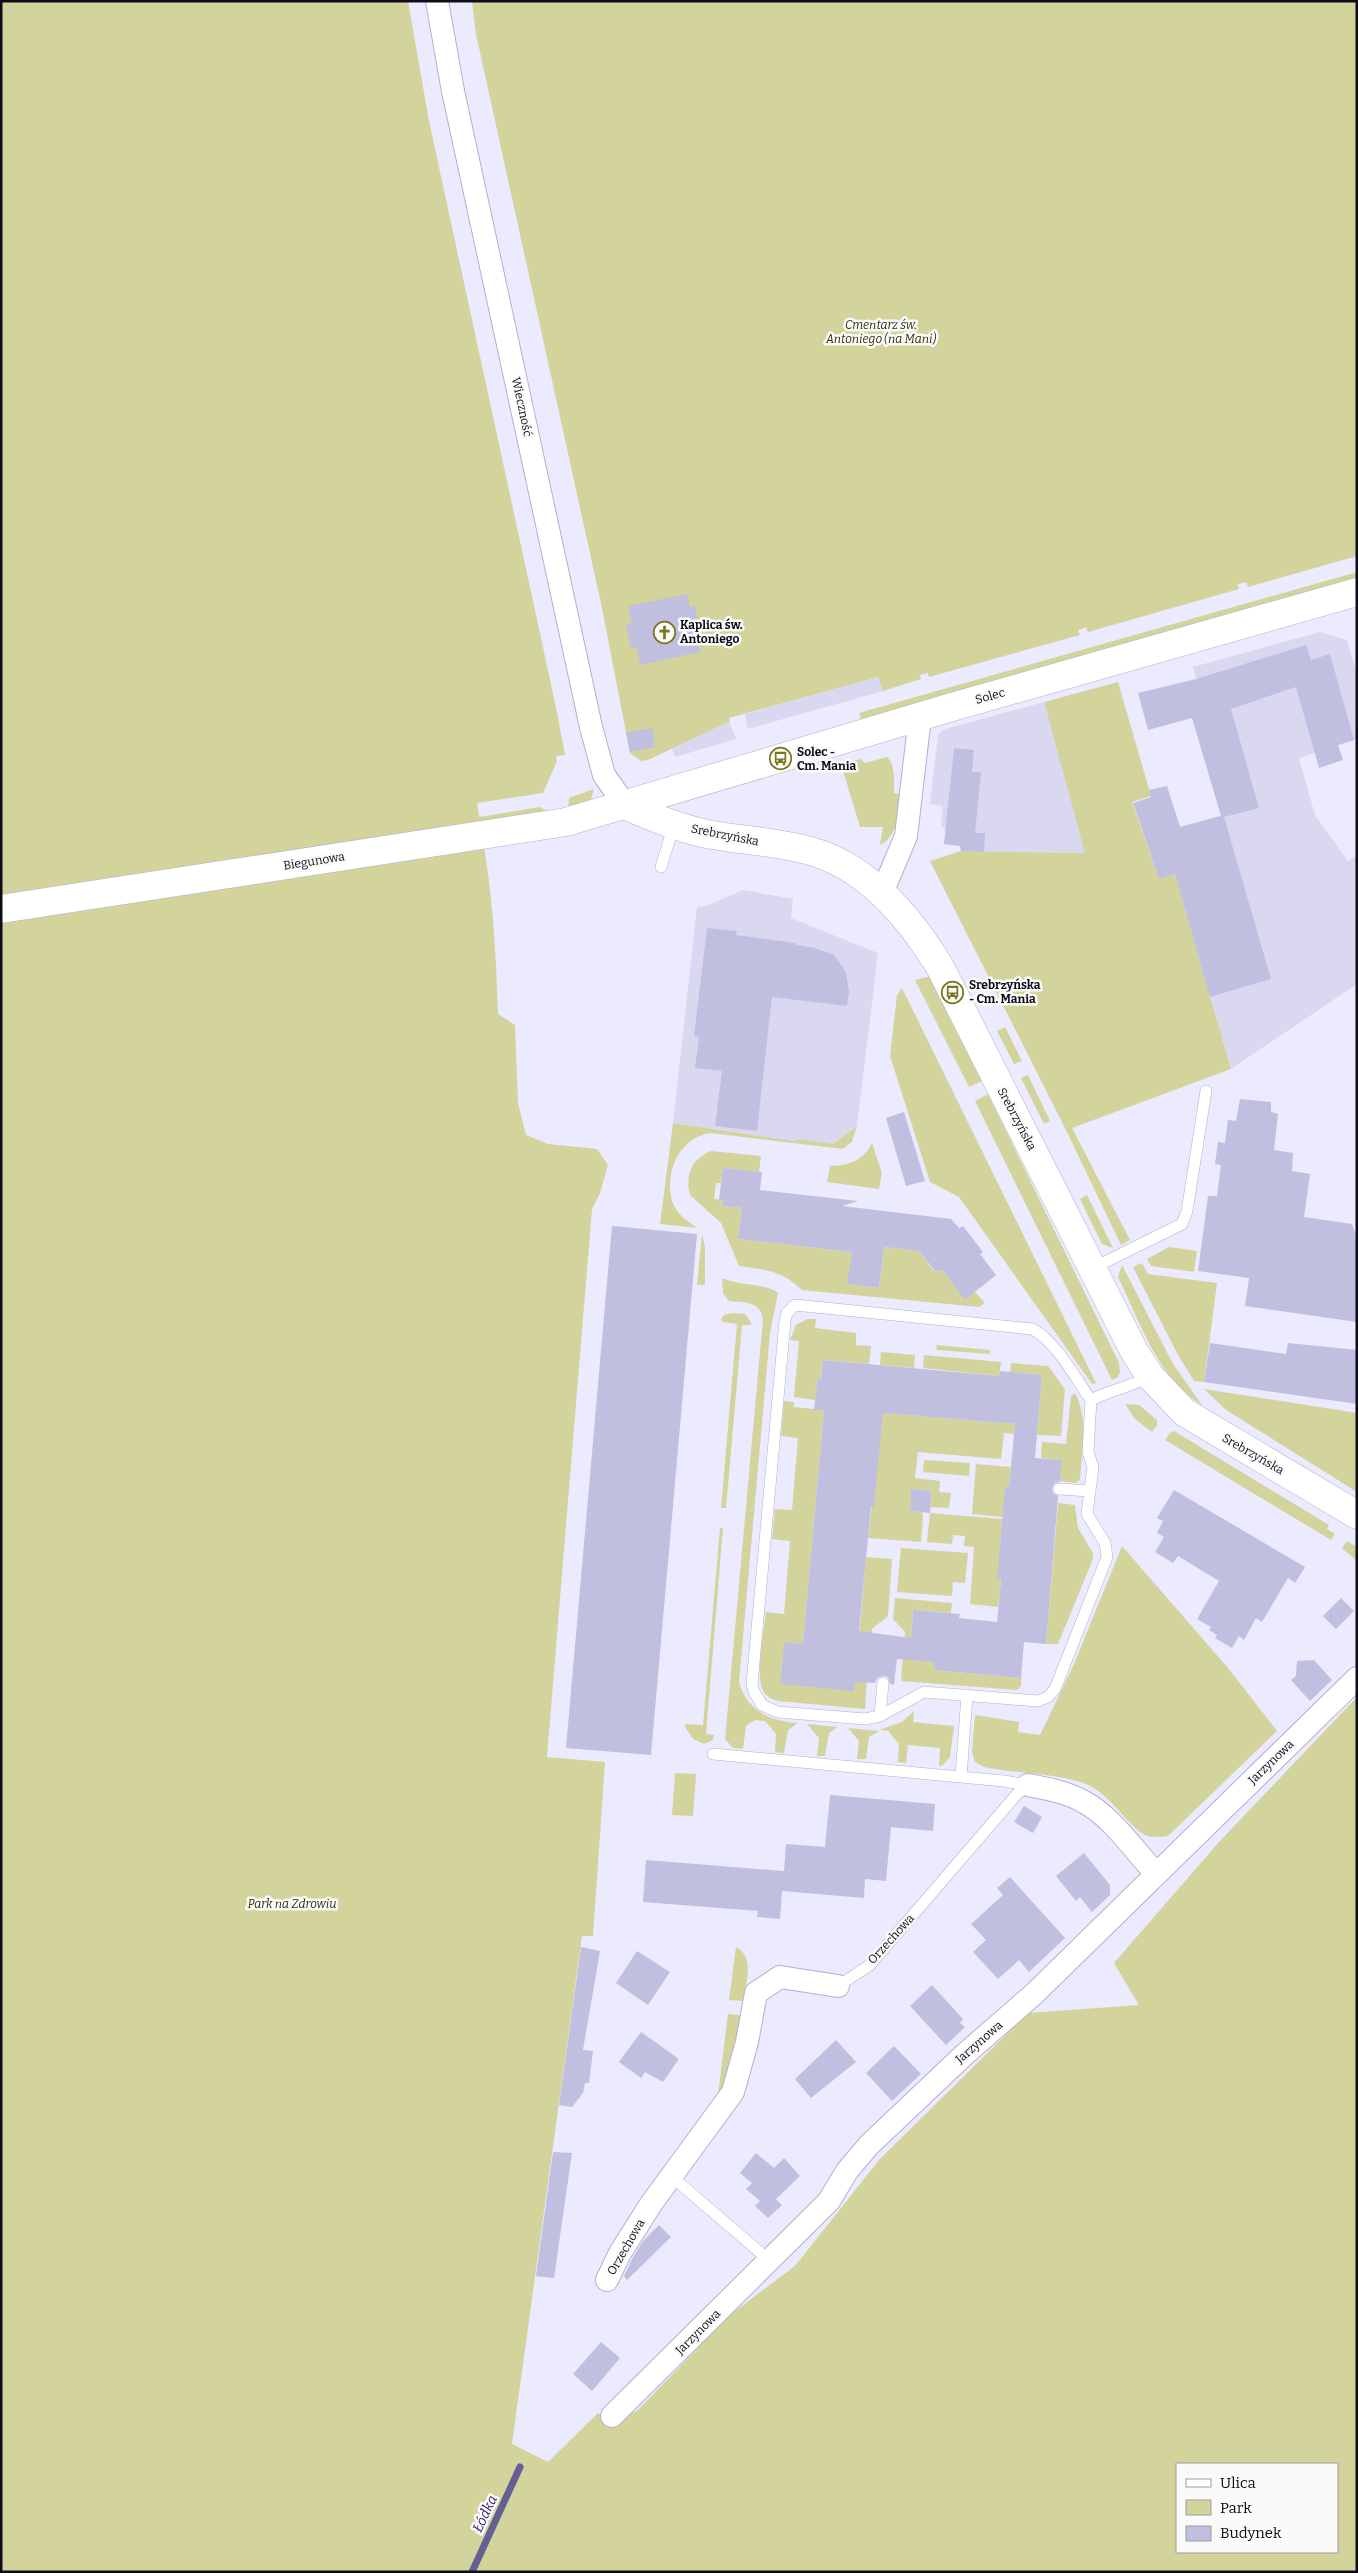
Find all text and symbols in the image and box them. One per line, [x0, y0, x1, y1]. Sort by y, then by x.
park label: Cmentarz św. Antoniego (na Mani) [825, 318, 936, 346]
street label: Wieczność [509, 376, 535, 438]
place label: Kaplica św. Antoniego [680, 618, 743, 646]
church icon: Kaplica św. Antoniego [652, 620, 676, 644]
street label: Solec [974, 685, 1006, 707]
place label: Solec - Cm. Mania [797, 745, 856, 773]
bus stop icon: Solec - Cm. Mania [769, 747, 793, 771]
street label: Srebrzyńska [690, 822, 761, 849]
street label: Biegunowa [282, 849, 346, 873]
place label: Srebrzyńska - Cm. Mania [969, 978, 1041, 1006]
bus stop icon: Srebrzyńska - Cm. Mania [941, 980, 965, 1004]
street label: Srebrzyńska [995, 1085, 1040, 1153]
street label: Srebrzyńska [1220, 1431, 1287, 1477]
street label: Jarzynowa [1245, 1737, 1297, 1788]
park label: Park na Zdrowiu [248, 1897, 336, 1911]
street label: Orzechowa [865, 1911, 917, 1967]
street label: Jarzynowa [952, 2018, 1006, 2067]
street label: Orzechowa [604, 2216, 648, 2278]
street label: Jarzynowa [672, 2306, 724, 2358]
legend [1176, 2463, 1338, 2553]
text: Ulica [1220, 2474, 1256, 2492]
water label: Łódka [469, 2493, 501, 2535]
text: Park [1220, 2499, 1252, 2517]
text: Budynek [1220, 2524, 1282, 2542]

